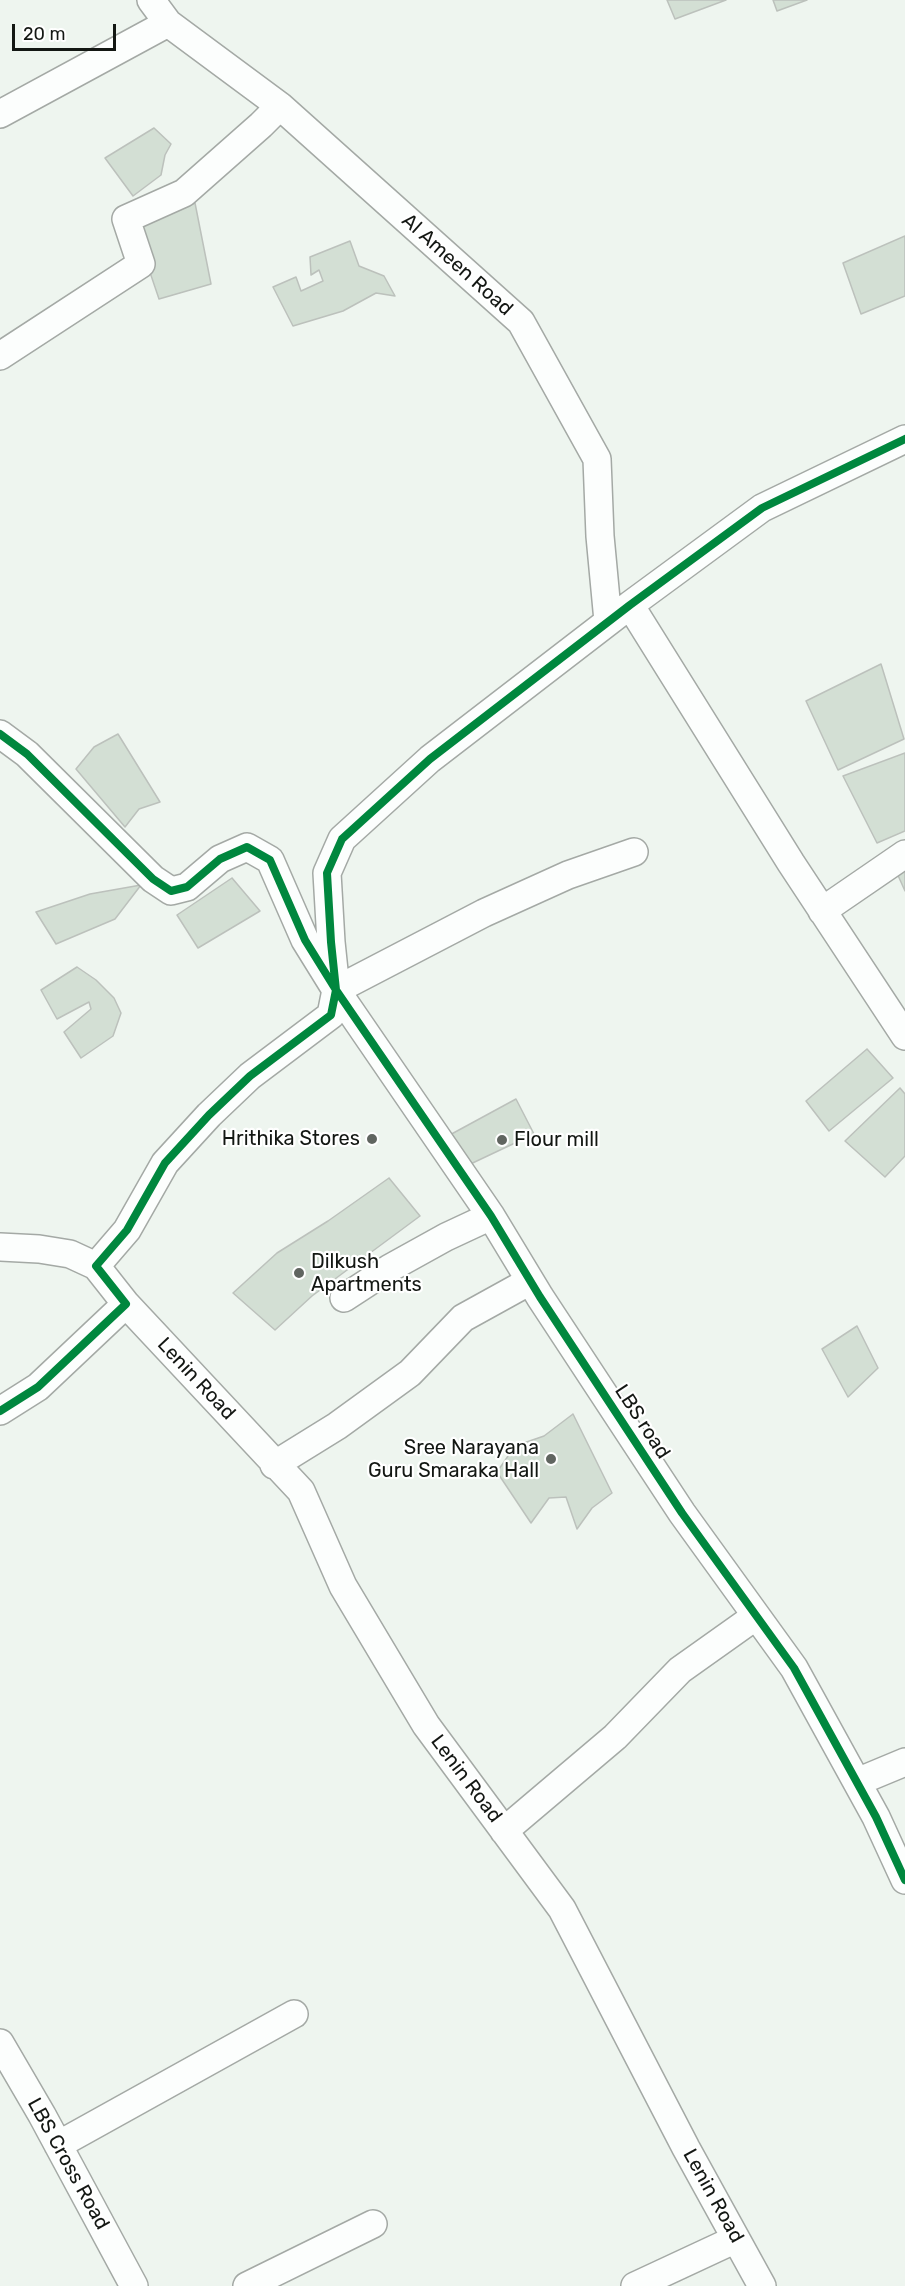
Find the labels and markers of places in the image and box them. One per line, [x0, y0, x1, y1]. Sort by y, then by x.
place label: Hrithika Stores [222, 1127, 360, 1151]
place label: Flour mill [514, 1128, 599, 1152]
marker: Hrithika Stores [365, 1132, 379, 1146]
marker: Flour mill [495, 1133, 509, 1147]
place label: Dilkush Apartments [311, 1250, 422, 1297]
marker: Dilkush Apartments [292, 1266, 306, 1280]
place label: Sree Narayana Guru Smaraka Hall [368, 1436, 539, 1483]
marker: Sree Narayana Guru Smaraka Hall [544, 1452, 558, 1466]

